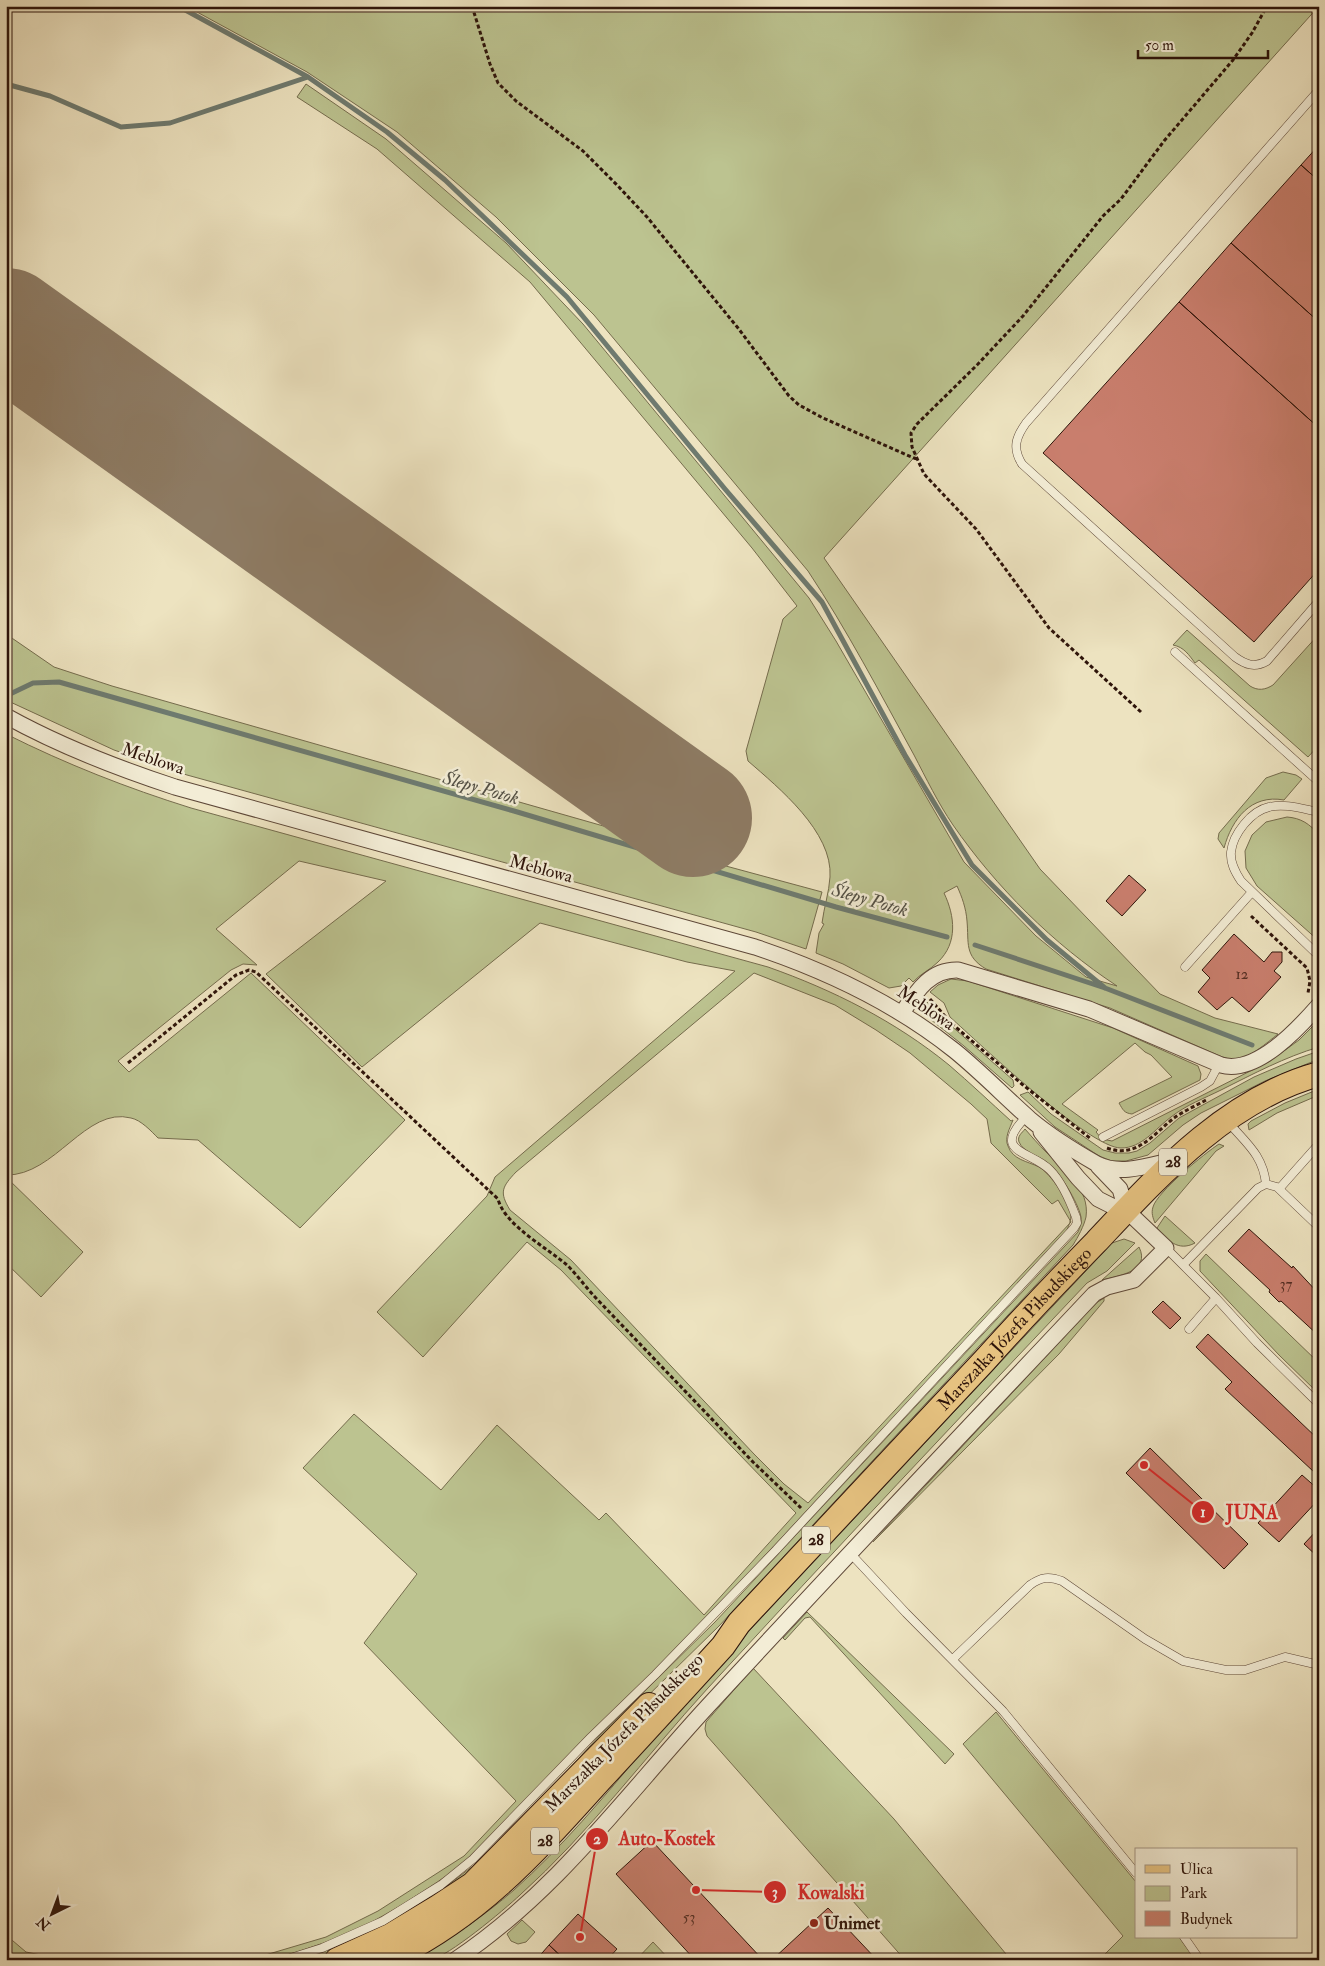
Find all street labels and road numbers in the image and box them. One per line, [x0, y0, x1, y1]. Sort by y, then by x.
street label: Meblowa [119, 738, 188, 781]
street label: Meblowa [507, 849, 576, 889]
street label: Meblowa [893, 980, 960, 1036]
road number: 28 [1159, 1148, 1187, 1176]
street label: Marszałka Józefa Piłsudskiego [932, 1242, 1097, 1415]
road number: 28 [802, 1526, 830, 1554]
street label: Marszałka Józefa Piłsudskiego [540, 1648, 709, 1817]
road number: 28 [531, 1828, 559, 1854]

